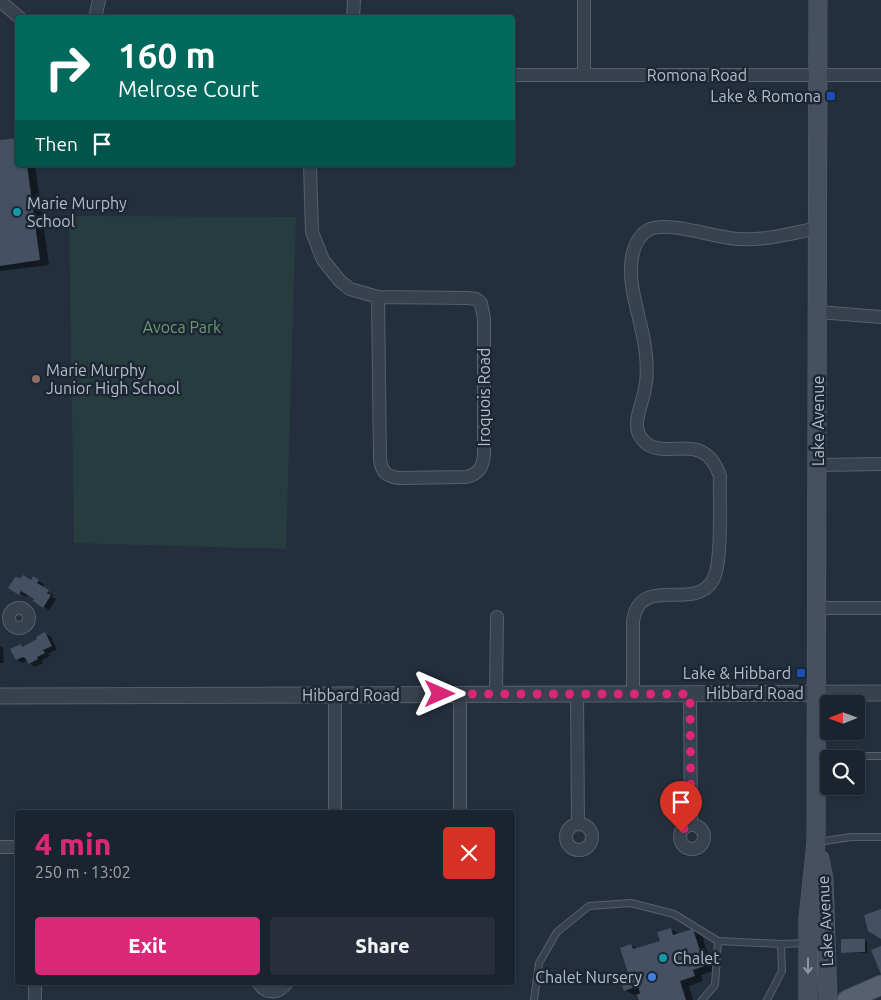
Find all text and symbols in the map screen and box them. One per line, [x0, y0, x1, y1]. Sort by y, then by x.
icon: right [35, 35, 100, 100]
text: 160 m [118, 35, 216, 75]
street label: Romona Road [647, 66, 747, 84]
text: Melrose Court [118, 76, 259, 101]
place label: Lake & Romona [710, 87, 821, 105]
marker: Lake & Romona [825, 90, 837, 102]
icon: arrive [88, 130, 116, 158]
text: Then [35, 133, 78, 155]
place label: Marie Murphy School [27, 194, 127, 230]
marker: Marie Murphy School [11, 206, 23, 218]
park label: Avoca Park [143, 318, 221, 336]
street label: Iroquois Road [475, 348, 493, 446]
place label: Marie Murphy Junior High School [46, 361, 180, 397]
marker: Marie Murphy Junior High School [30, 373, 42, 385]
street label: Lake Avenue [809, 376, 827, 466]
place label: Lake & Hibbard [683, 664, 791, 682]
position arrow [413, 667, 465, 719]
marker: Lake & Hibbard [795, 667, 807, 679]
street label: Hibbard Road [706, 684, 804, 702]
street label: Hibbard Road [302, 686, 400, 704]
north arrow [820, 695, 865, 740]
map controls [820, 695, 865, 795]
button: search [820, 750, 865, 795]
pin [660, 781, 702, 832]
icon: arrive [667, 788, 695, 816]
text: 4 min [35, 827, 111, 861]
button: close [443, 827, 495, 879]
text: 250 m · 13:02 [35, 863, 131, 881]
street label: Lake Avenue [814, 875, 836, 967]
button: Exit [35, 917, 260, 975]
button: Share [270, 917, 495, 975]
place label: Chalet [673, 949, 720, 967]
marker: Chalet [657, 952, 669, 964]
one-way arrow [803, 958, 813, 974]
place label: Chalet Nursery [535, 968, 642, 986]
marker: Chalet Nursery [646, 971, 658, 983]

